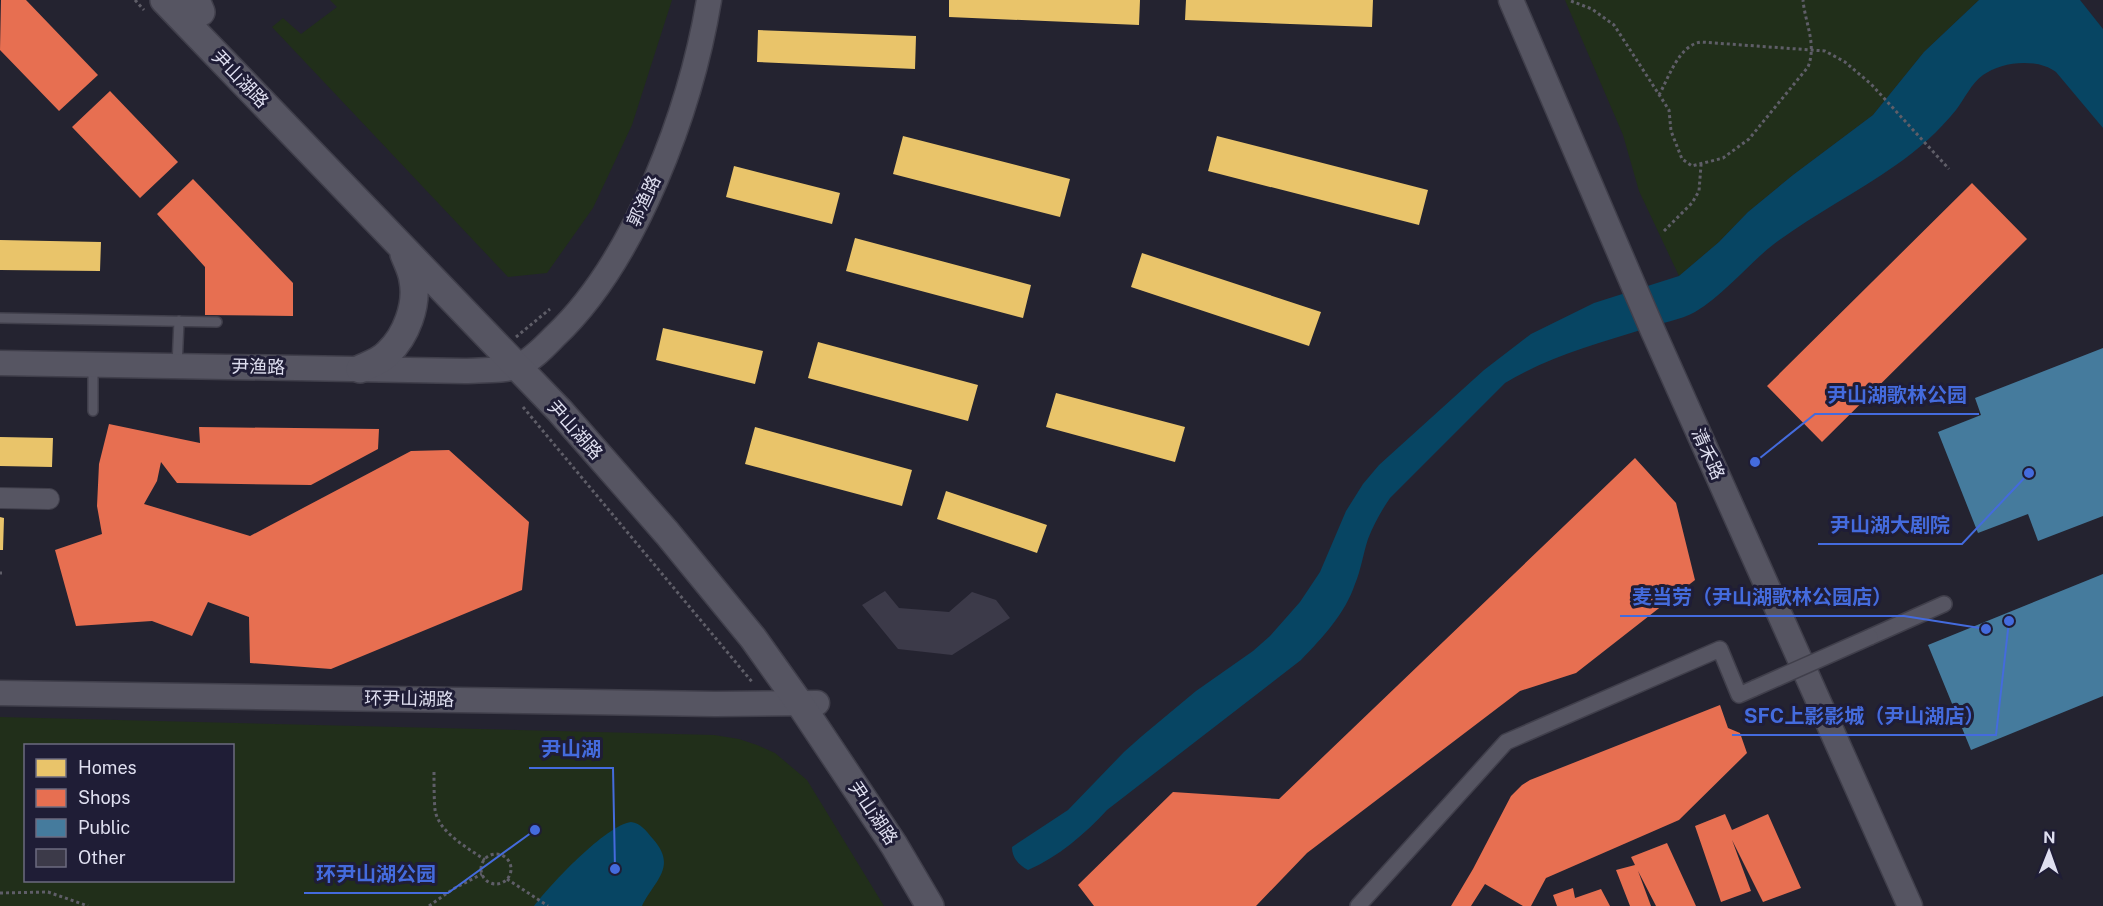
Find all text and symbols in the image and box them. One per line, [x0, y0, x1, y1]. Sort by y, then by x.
street label: 尹山湖路 [208, 45, 273, 112]
street label: 郭渔路 [623, 172, 664, 230]
street label: 尹渔路 [231, 356, 285, 377]
callout: 尹山湖歌林公园 [1815, 376, 1979, 414]
text: 尹山湖歌林公园 [1827, 383, 1967, 407]
street label: 尹山湖路 [543, 396, 607, 463]
street label: 清禾路 [1688, 425, 1729, 483]
callout: 尹山湖大剧院 [1818, 506, 1962, 544]
text: 尹山湖大剧院 [1830, 513, 1950, 537]
callout: 麦当劳（尹山湖歌林公园店） [1620, 578, 1904, 616]
text: 麦当劳（尹山湖歌林公园店） [1632, 585, 1892, 609]
street label: 环尹山湖路 [364, 687, 454, 710]
callout: SFC上影影城（尹山湖店） [1732, 697, 1996, 735]
text: SFC上影影城（尹山湖店） [1744, 704, 1984, 728]
callout: 尹山湖 [529, 730, 613, 768]
text: 尹山湖 [541, 737, 601, 761]
legend [24, 744, 234, 882]
text: Homes [78, 757, 137, 778]
street label: 尹山湖路 [845, 777, 902, 848]
text: Shops [78, 787, 130, 808]
text: Public [78, 817, 130, 838]
north arrow [2019, 822, 2079, 882]
text: N [2043, 828, 2056, 847]
text: Other [78, 847, 126, 868]
callout: 环尹山湖公园 [304, 855, 448, 893]
text: 环尹山湖公园 [316, 862, 436, 886]

